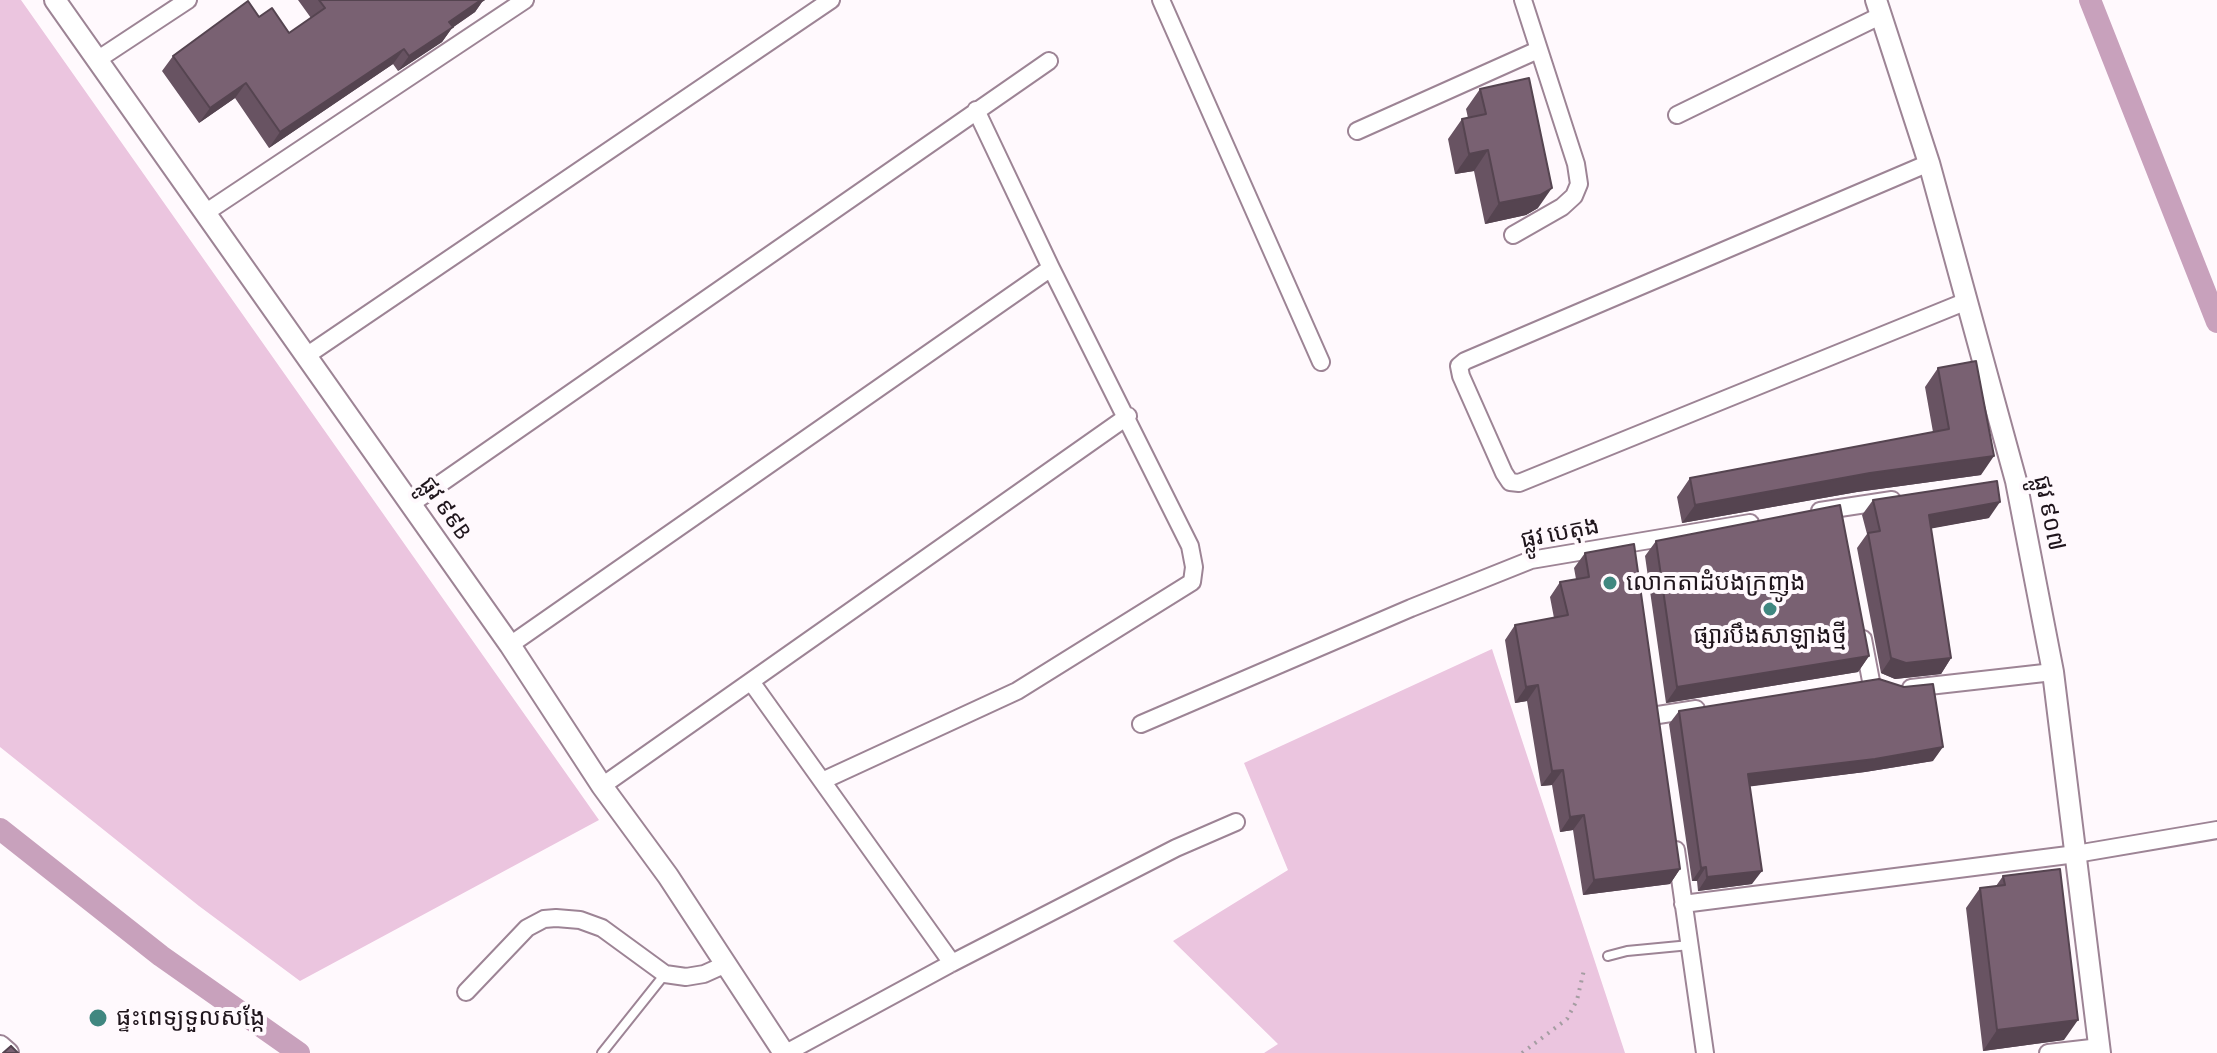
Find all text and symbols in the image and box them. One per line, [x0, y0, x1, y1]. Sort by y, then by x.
street label: ផ្លូវ ៩៩B [413, 471, 477, 545]
street label: ផ្លូវ ៩០៧ [2027, 473, 2071, 553]
street label: ផ្លូវ បេតុង [1518, 511, 1602, 555]
place label: លោកតាដំបងក្រញូង [1626, 569, 1805, 597]
marker: លោកតាដំបងក្រញូង [1601, 574, 1619, 592]
marker: ផ្សារបឹងសាឡាងថ្មី [1761, 600, 1779, 618]
place label: ផ្សារបឹងសាឡាងថ្មី [1693, 622, 1847, 650]
place label: ផ្ទះពេទ្យទួលសង្កែ [116, 1004, 265, 1032]
marker: ផ្ទះពេទ្យទួលសង្កែ [87, 1007, 109, 1029]

